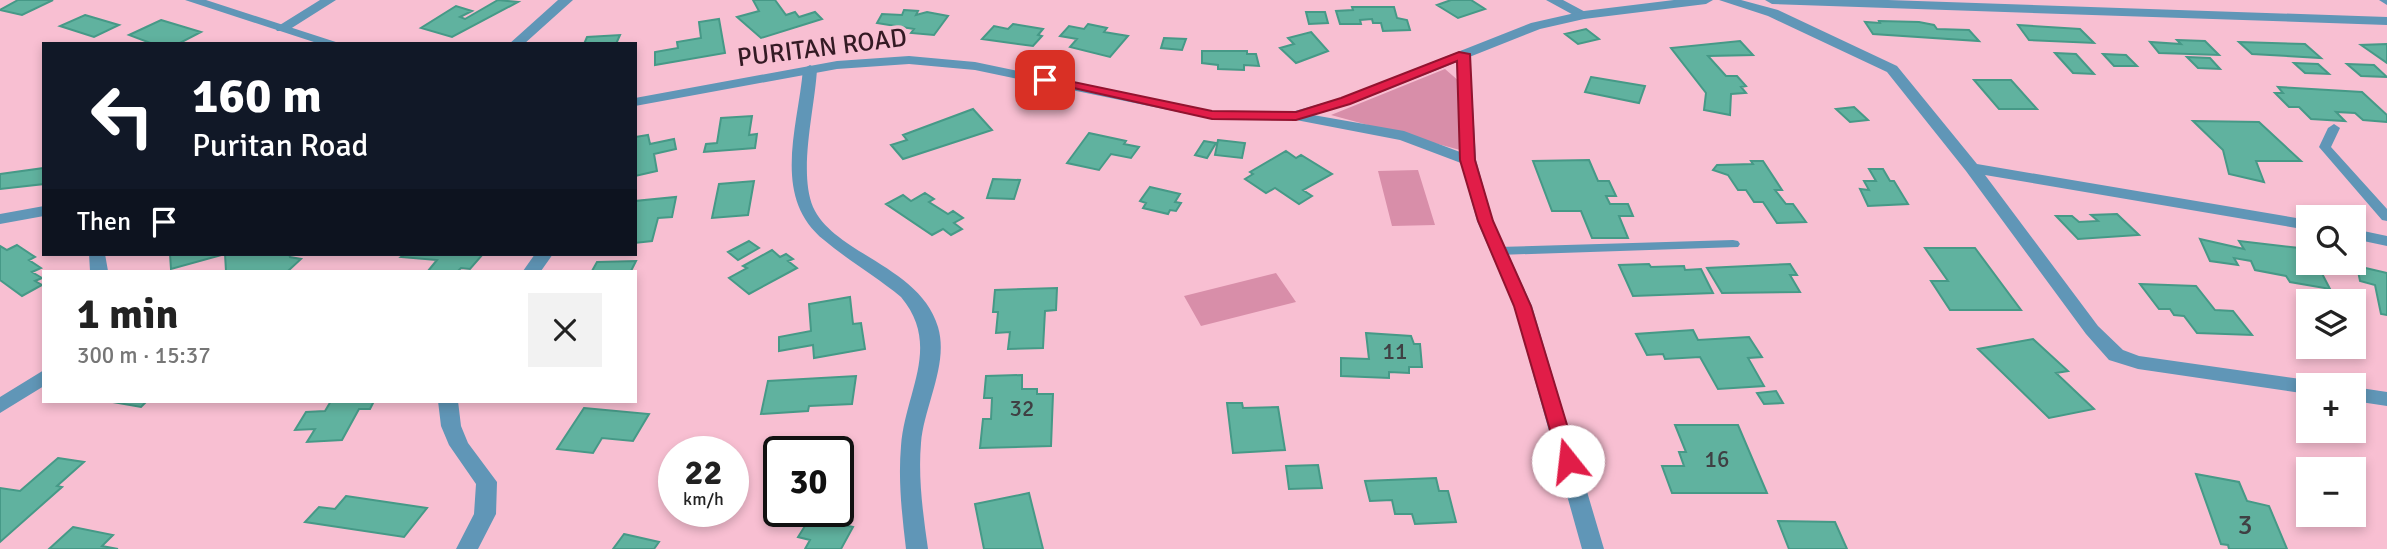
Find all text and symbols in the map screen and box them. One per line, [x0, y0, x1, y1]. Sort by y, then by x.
street label: PURITAN ROAD [735, 22, 909, 74]
pin [1015, 50, 1075, 110]
icon: arrive [1026, 61, 1064, 99]
text: 160 m [192, 66, 322, 126]
icon: left [77, 70, 168, 161]
text: Puritan Road [192, 126, 368, 165]
icon: arrive [145, 203, 183, 241]
map controls [2296, 205, 2366, 527]
button: search [2296, 205, 2366, 275]
text: Then [77, 206, 131, 238]
text: 1 min [77, 289, 178, 340]
button: layers [2296, 289, 2366, 359]
button: close [528, 293, 602, 367]
house number: 11 [1383, 337, 1407, 366]
text: 300 m · 15:37 [77, 341, 211, 370]
button: + [2296, 373, 2366, 443]
house number: 32 [1010, 394, 1034, 423]
position arrow [1531, 424, 1605, 498]
speed limit sign: 30 [763, 436, 854, 527]
house number: 16 [1705, 445, 1729, 474]
text: 22 [685, 451, 722, 494]
button: − [2296, 457, 2366, 527]
text: km/h [683, 488, 724, 510]
house number: 3 [2237, 508, 2253, 542]

